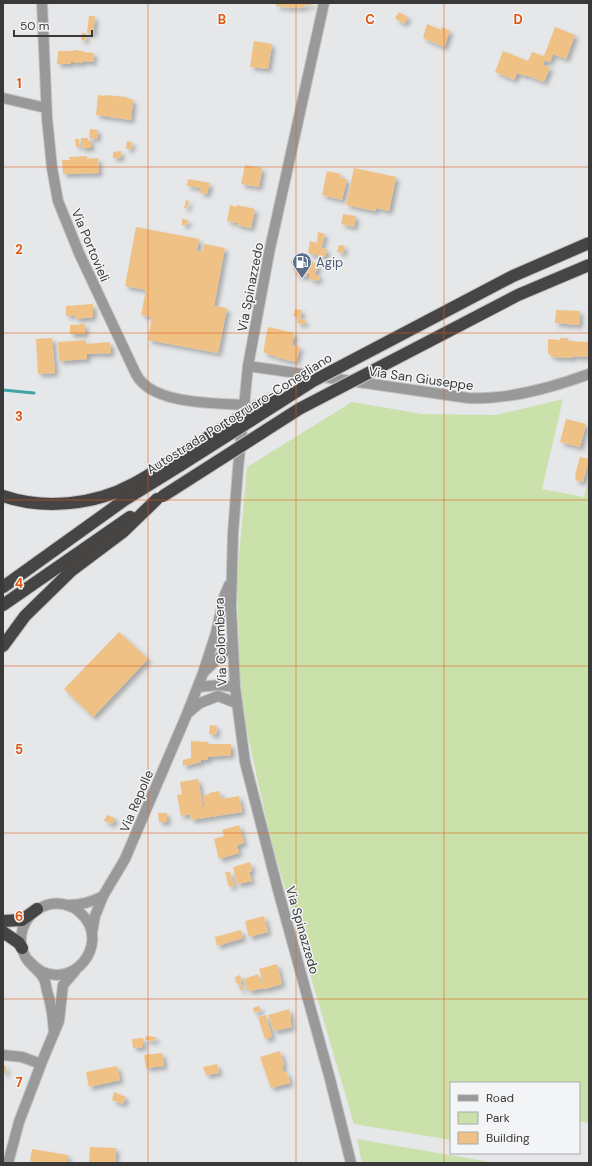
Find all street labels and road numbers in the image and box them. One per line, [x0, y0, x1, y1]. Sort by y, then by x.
street label: Via Portovieli [68, 206, 114, 284]
street label: Via Spinazzedo [233, 241, 268, 333]
street label: Autostrada Portogruaro-Conegliano [143, 349, 335, 478]
street label: Via San Giuseppe [367, 363, 475, 394]
street label: Via Colombera [210, 597, 231, 687]
street label: Via Repolle [116, 767, 157, 835]
street label: Via Spinazzedo [282, 884, 323, 976]

